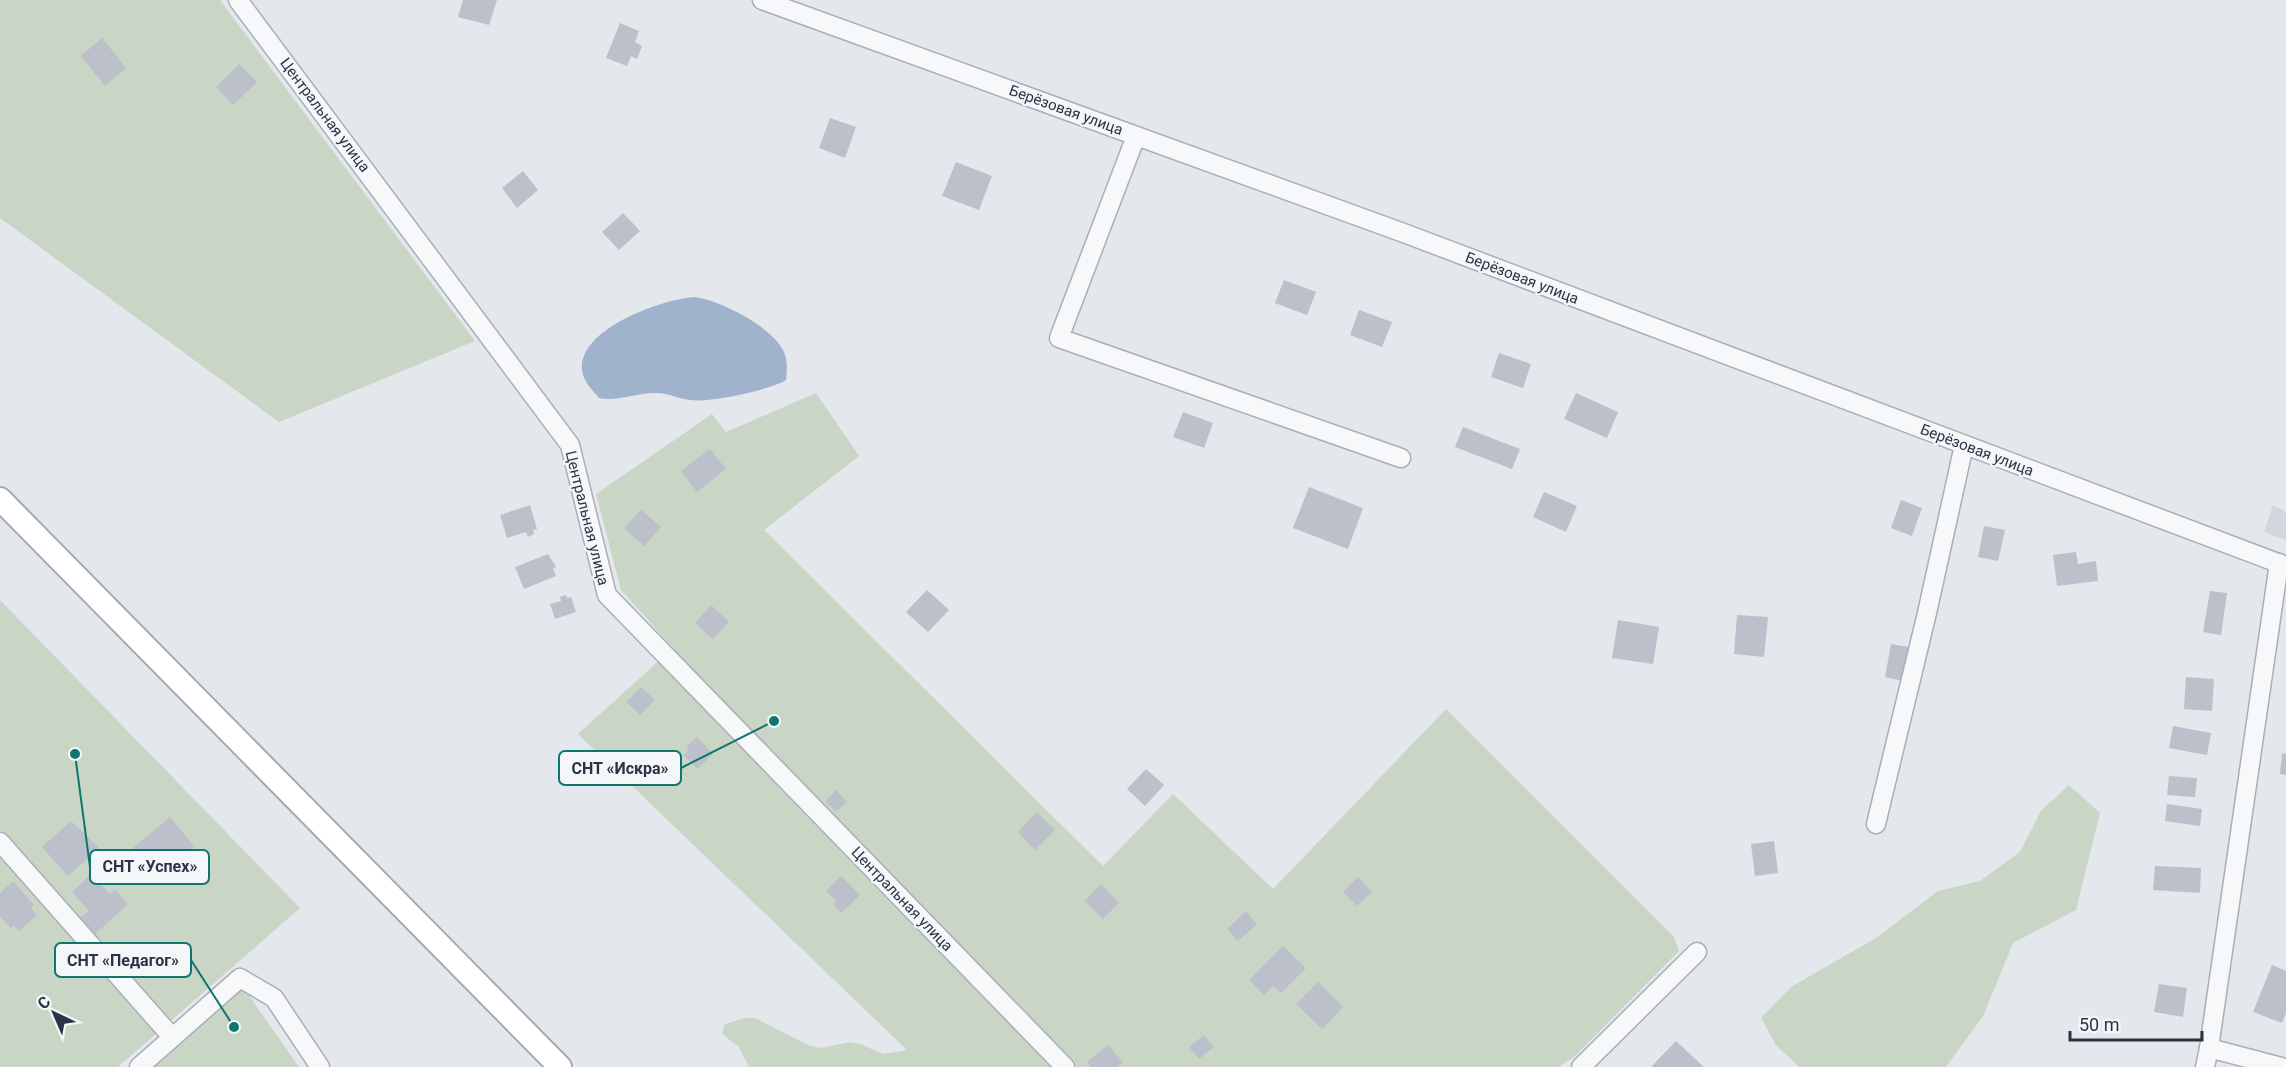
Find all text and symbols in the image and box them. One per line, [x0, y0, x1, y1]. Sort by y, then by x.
street label: Центральная улица [276, 54, 374, 176]
street label: Берёзовая улица [1007, 81, 1125, 139]
street label: Берёзовая улица [1463, 248, 1581, 308]
street label: Берёзовая улица [1918, 420, 2036, 480]
street label: Центральная улица [562, 449, 612, 587]
callout: СНТ «Искра» [559, 751, 681, 785]
text: СНТ «Искра» [571, 759, 669, 778]
street label: Центральная улица [848, 843, 956, 955]
callout: СНТ «Успех» [90, 850, 209, 884]
text: СНТ «Успех» [103, 857, 197, 876]
callout: СНТ «Педагог» [55, 943, 191, 977]
text: СНТ «Педагог» [67, 951, 179, 970]
north arrow [24, 983, 84, 1043]
text: С [34, 992, 54, 1013]
scale bar [2070, 1004, 2202, 1042]
text: 50 m [2079, 1014, 2119, 1035]

